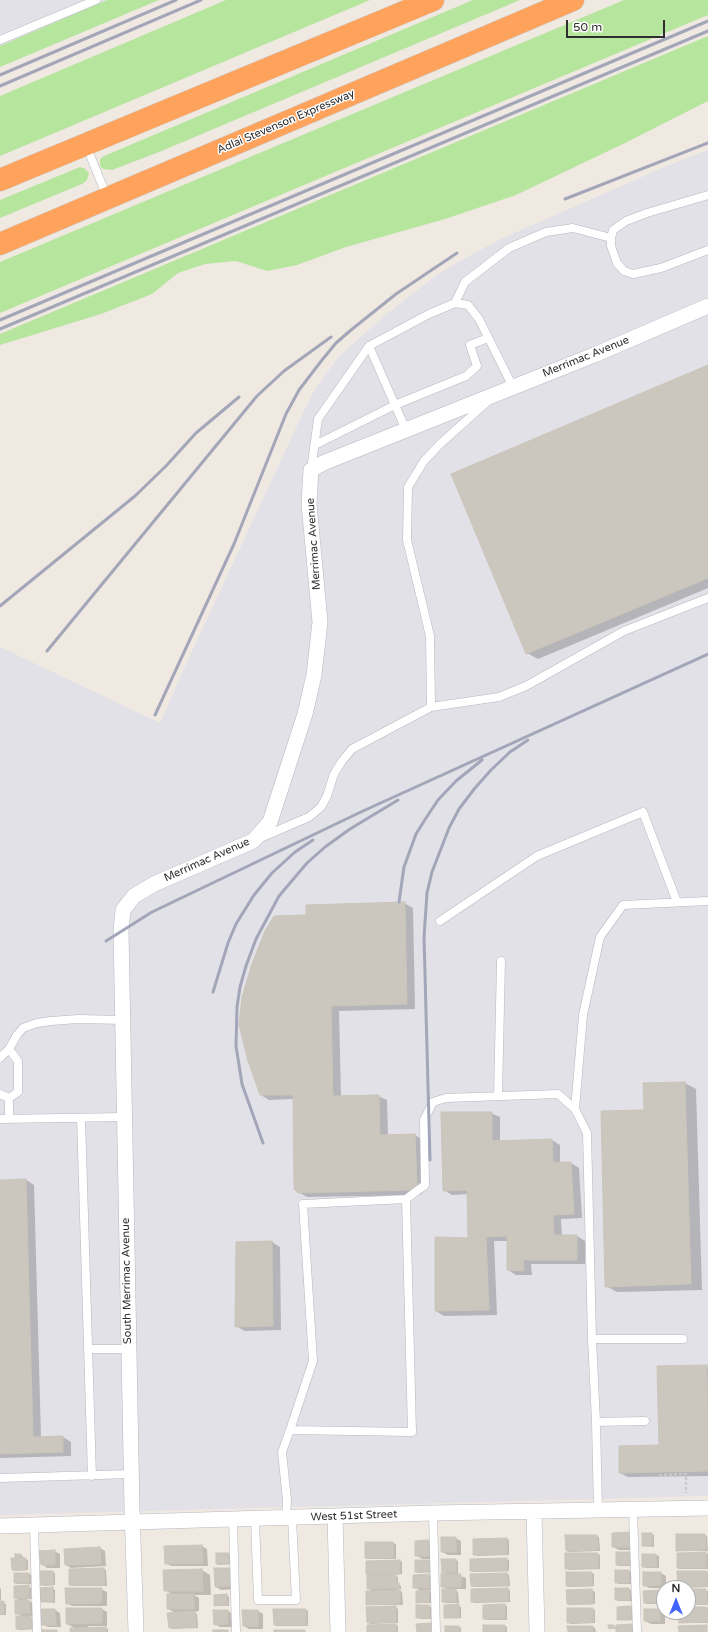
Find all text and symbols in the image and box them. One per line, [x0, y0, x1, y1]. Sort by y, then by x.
scale bar [568, 12, 667, 38]
text: 50 m [573, 20, 602, 34]
street label: Adlai Stevenson Expressway [215, 87, 357, 157]
street label: Merrimac Avenue [541, 334, 631, 380]
street label: Merrimac Avenue [304, 498, 324, 590]
street label: Merrimac Avenue [162, 835, 252, 885]
street label: South Merrimac Avenue [119, 1218, 135, 1344]
street label: West 51st Street [310, 1508, 398, 1524]
north arrow [656, 1580, 696, 1620]
text: N [672, 1582, 680, 1595]

